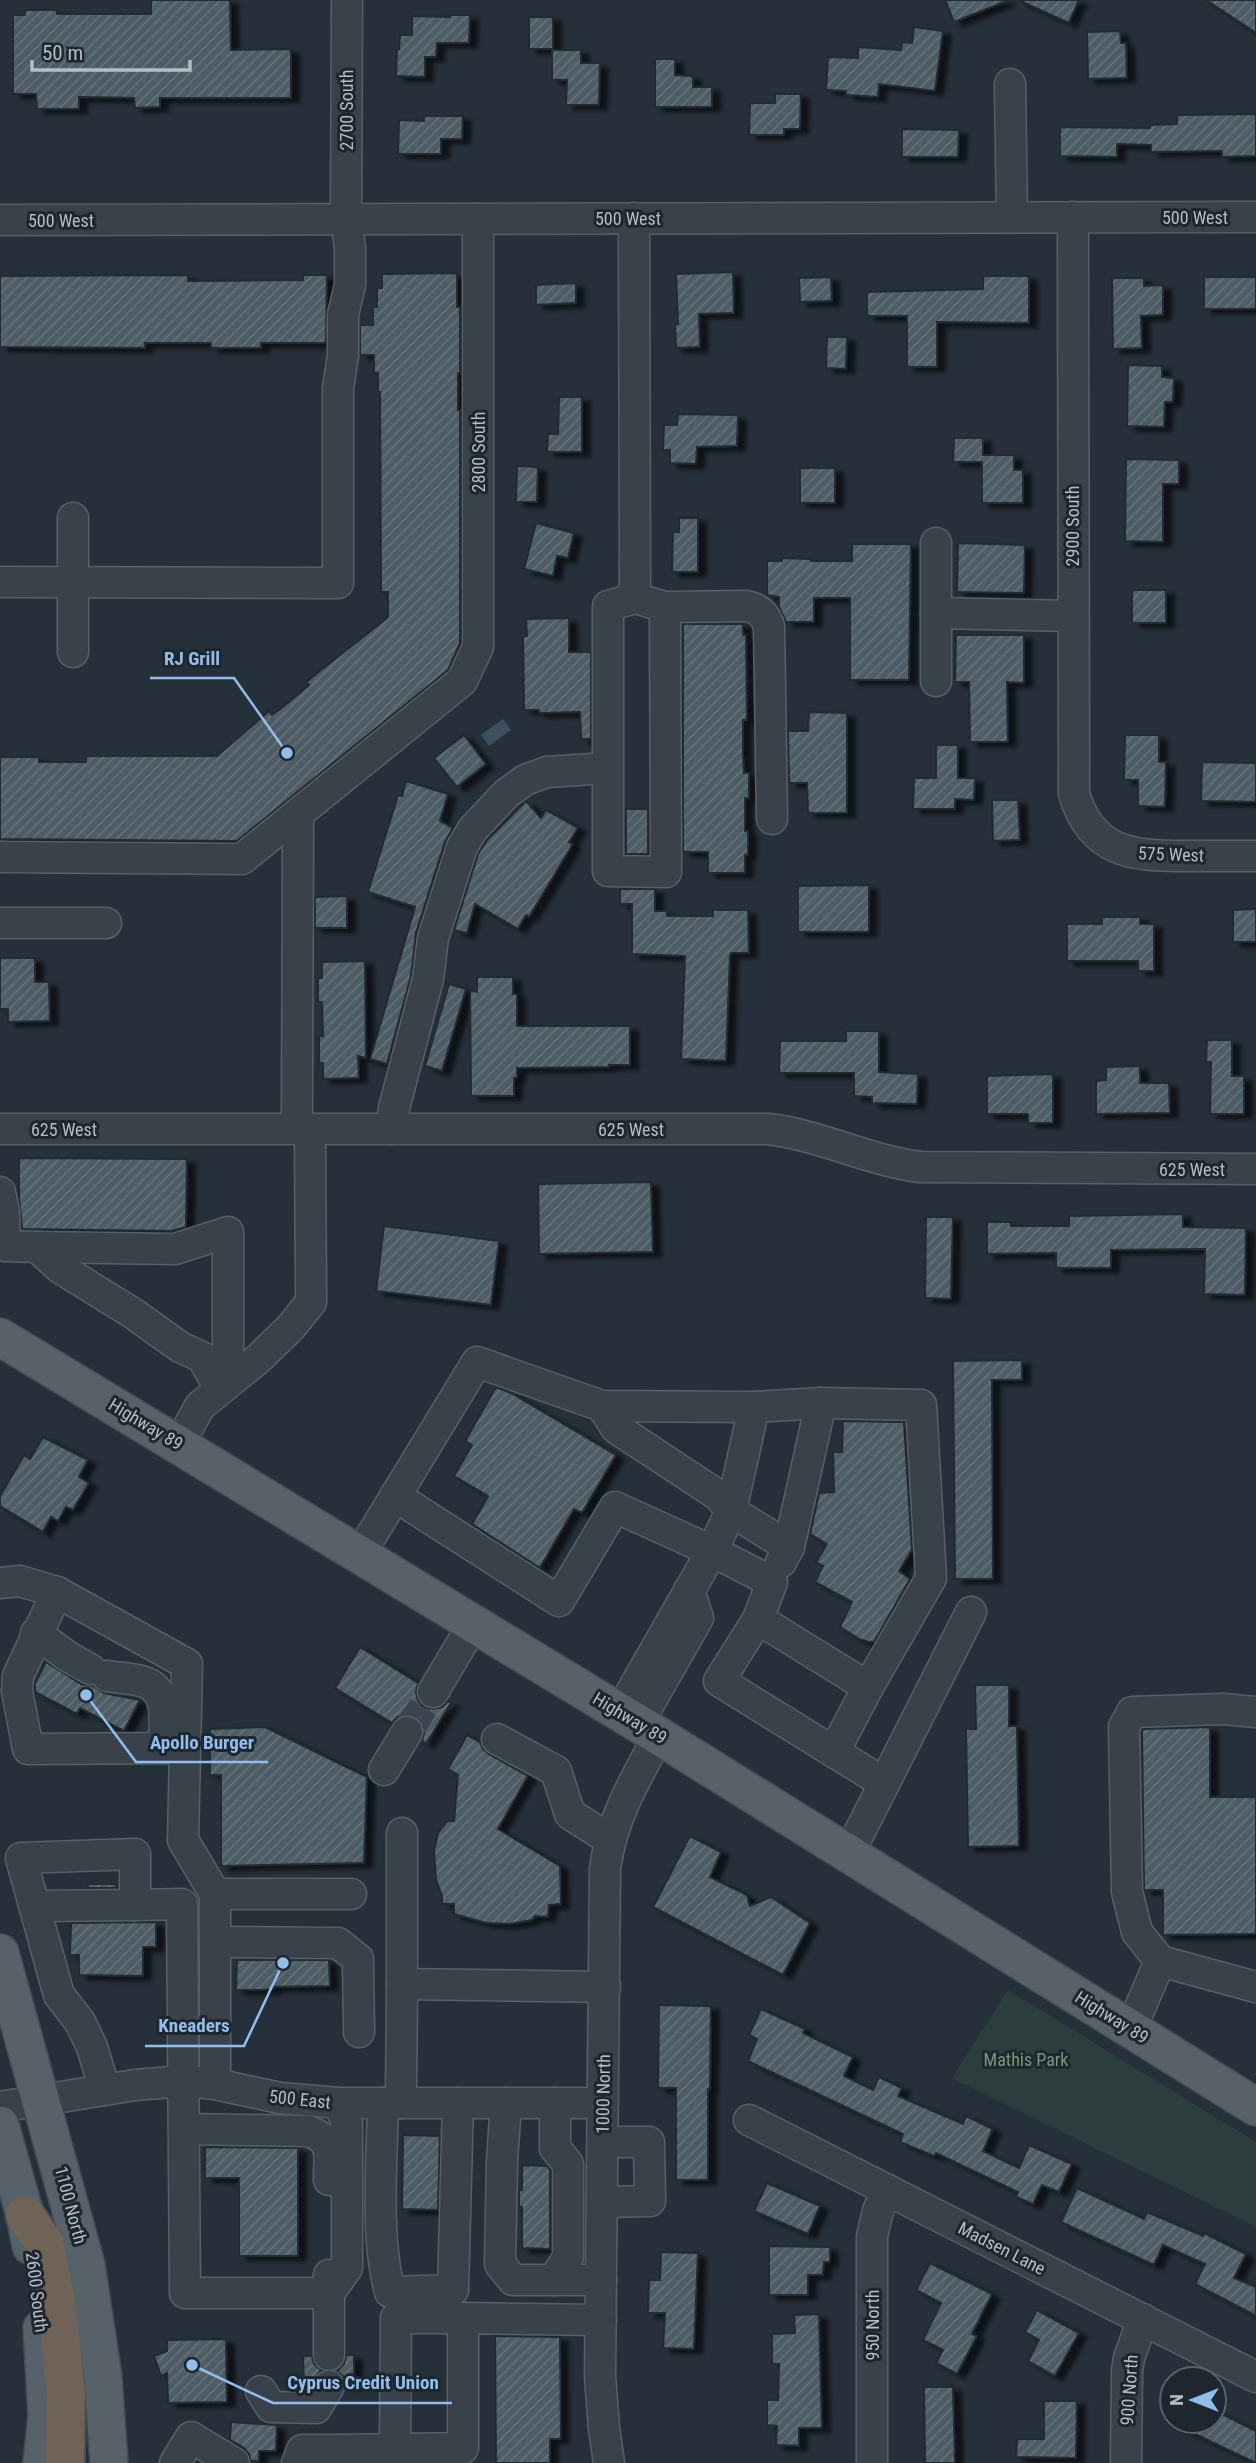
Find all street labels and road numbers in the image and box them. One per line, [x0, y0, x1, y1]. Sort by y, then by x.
street label: 2700 South [336, 70, 357, 150]
street label: 500 West [1162, 207, 1228, 228]
street label: 500 West [595, 208, 661, 229]
street label: 500 West [28, 210, 94, 231]
street label: 2800 South [468, 412, 489, 492]
street label: 2900 South [1062, 486, 1083, 566]
street label: 575 West [1138, 842, 1204, 866]
street label: 625 West [31, 1119, 97, 1140]
street label: 625 West [598, 1119, 664, 1140]
street label: 625 West [1159, 1159, 1225, 1180]
street label: Highway 89 [105, 1394, 187, 1454]
street label: Highway 89 [589, 1688, 671, 1748]
street label: Highway 89 [1071, 1986, 1153, 2048]
street label: 1000 North [592, 2054, 614, 2134]
street label: 500 East [268, 2085, 332, 2113]
street label: 1100 North [51, 2164, 91, 2246]
street label: Madsen Lane [955, 2217, 1049, 2279]
street label: 2600 South [22, 2251, 52, 2333]
street label: 950 North [862, 2290, 883, 2360]
street label: 900 North [1116, 2354, 1142, 2426]

